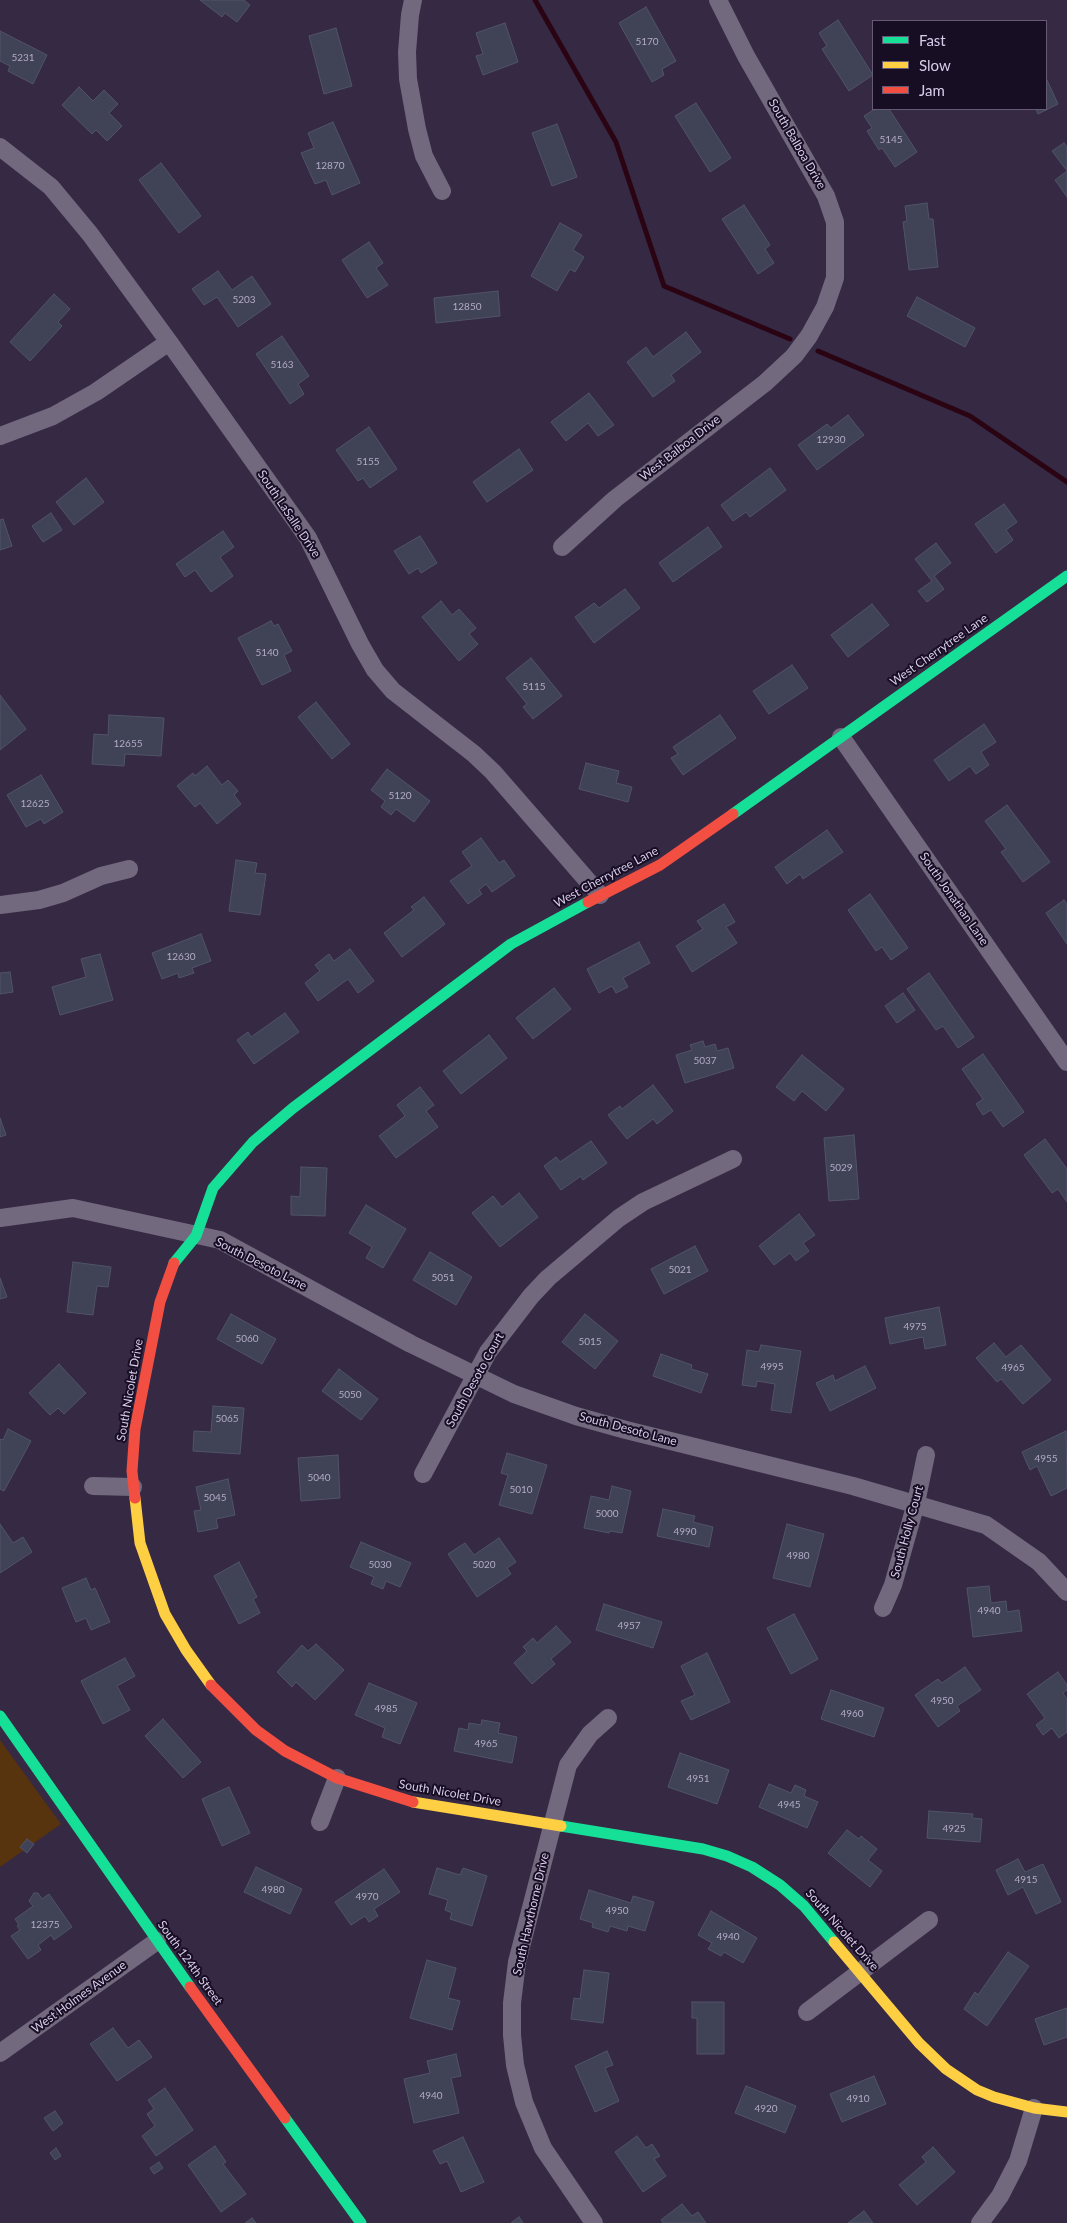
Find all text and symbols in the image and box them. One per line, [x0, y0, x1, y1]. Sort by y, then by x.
legend [872, 20, 1047, 110]
text: Fast [919, 31, 946, 49]
house number: 5170 [635, 36, 659, 48]
house number: 5231 [11, 52, 35, 64]
text: Slow [919, 56, 951, 74]
text: Jam [919, 81, 945, 99]
street label: South Balboa Drive [765, 96, 829, 192]
house number: 5145 [879, 134, 903, 146]
house number: 12870 [316, 160, 344, 172]
house number: 5203 [232, 294, 256, 306]
house number: 12850 [453, 301, 481, 313]
house number: 5163 [270, 359, 294, 371]
street label: West Balboa Drive [637, 412, 723, 484]
house number: 12930 [817, 434, 845, 446]
house number: 5155 [356, 456, 380, 468]
street label: South LaSalle Drive [254, 468, 324, 560]
street label: West Cherrytree Lane [887, 611, 991, 689]
house number: 5140 [255, 647, 279, 659]
house number: 5115 [522, 681, 546, 693]
house number: 12655 [114, 738, 142, 750]
house number: 5120 [388, 790, 412, 802]
house number: 12625 [21, 798, 49, 810]
street label: West Cherrytree Lane [551, 843, 661, 911]
street label: South Jonathan Lane [917, 850, 991, 948]
house number: 12630 [167, 951, 195, 963]
house number: 5037 [693, 1055, 717, 1067]
house number: 5029 [829, 1162, 853, 1174]
street label: South Desoto Lane [213, 1235, 309, 1293]
house number: 5021 [668, 1264, 692, 1276]
house number: 5051 [431, 1272, 455, 1284]
house number: 4975 [903, 1321, 927, 1333]
street label: South Desoto Court [443, 1330, 507, 1430]
house number: 5060 [235, 1333, 259, 1345]
house number: 5015 [578, 1336, 602, 1348]
street label: South Nicolet Drive [114, 1338, 146, 1442]
house number: 4995 [760, 1361, 784, 1373]
house number: 4965 [1001, 1362, 1025, 1374]
house number: 5050 [338, 1389, 362, 1401]
street label: South Desoto Lane [578, 1409, 678, 1449]
house number: 5065 [215, 1413, 239, 1425]
house number: 4955 [1034, 1453, 1058, 1465]
house number: 5040 [307, 1472, 331, 1484]
house number: 5010 [509, 1484, 533, 1496]
street label: South Holly Court [888, 1484, 926, 1580]
house number: 5045 [203, 1492, 227, 1504]
house number: 5000 [595, 1508, 619, 1520]
house number: 4990 [673, 1526, 697, 1538]
house number: 4980 [786, 1550, 810, 1562]
house number: 5030 [368, 1559, 392, 1571]
house number: 5020 [472, 1559, 496, 1571]
house number: 4940 [977, 1605, 1001, 1617]
house number: 4957 [617, 1620, 641, 1632]
house number: 4950 [930, 1695, 954, 1707]
house number: 4985 [374, 1703, 398, 1715]
house number: 4960 [840, 1708, 864, 1720]
house number: 4965 [474, 1738, 498, 1750]
house number: 4951 [686, 1773, 710, 1785]
street label: South Nicolet Drive [398, 1777, 502, 1809]
house number: 4945 [777, 1799, 801, 1811]
house number: 4925 [942, 1823, 966, 1835]
street label: South Hawthorne Drive [510, 1851, 552, 1977]
house number: 4915 [1014, 1874, 1038, 1886]
house number: 4980 [261, 1884, 285, 1896]
street label: South Nicolet Drive [803, 1886, 881, 1974]
house number: 4970 [355, 1891, 379, 1903]
house number: 4950 [605, 1905, 629, 1917]
street label: South 124th Street [155, 1918, 225, 2008]
house number: 12375 [31, 1919, 59, 1931]
house number: 4940 [716, 1931, 740, 1943]
street label: West Holmes Avenue [29, 1958, 129, 2036]
house number: 4940 [419, 2090, 443, 2102]
house number: 4910 [846, 2093, 870, 2105]
house number: 4920 [754, 2103, 778, 2115]

